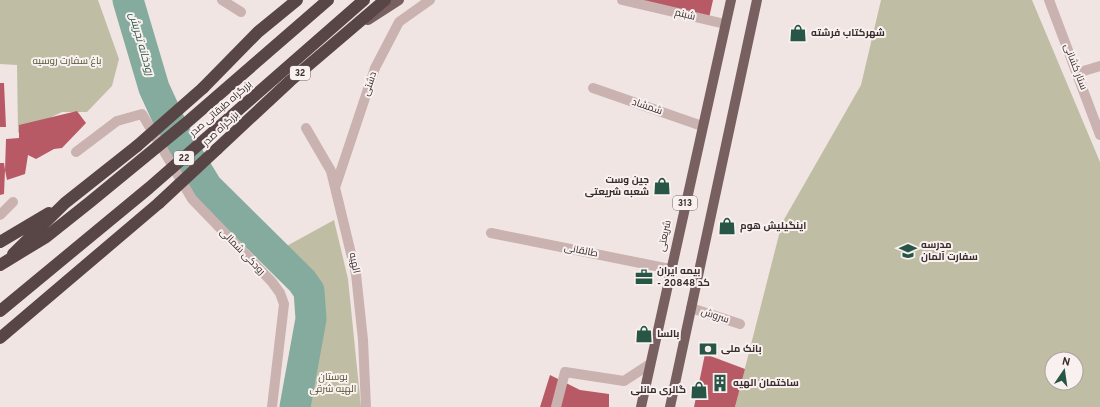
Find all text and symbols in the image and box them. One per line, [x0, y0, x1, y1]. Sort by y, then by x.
street label: شبنم [673, 6, 697, 24]
water label: رودخانه تجریش [125, 11, 157, 78]
shop icon: شهرکتاب فرشته [788, 23, 808, 43]
place label: شهرکتاب فرشته [811, 27, 885, 40]
street label: ستار کشانی [1060, 42, 1090, 92]
park label: باغ سفارت روسیه [32, 55, 102, 68]
road number: 32 [290, 66, 310, 80]
street label: دشتی [360, 70, 380, 98]
street label: بزرگراه طبقاتی صدر [186, 78, 255, 140]
street label: شمشاد [630, 96, 664, 118]
street label: بزرگراه صدر [199, 109, 242, 150]
road number: 22 [174, 151, 194, 165]
place label: جین وست شعبه شریعتی [585, 174, 649, 199]
shop icon: جین وست شعبه شریعتی [652, 176, 672, 196]
road number: 313 [673, 196, 697, 210]
shop icon: اینگیلیش هوم [717, 216, 737, 236]
street label: شریعتی [655, 219, 675, 253]
place label: اینگیلیش هوم [740, 220, 806, 233]
street label: رودکی شمالی [217, 226, 267, 278]
place label: مدرسه سفارت آلمان [921, 239, 978, 264]
street label: طالقانی [563, 241, 599, 261]
school or university icon: مدرسه سفارت آلمان [898, 241, 918, 261]
street label: الهیه [345, 251, 363, 275]
place label: بیمه ایران - کد 20848 [657, 265, 710, 290]
office icon: بیمه ایران - کد 20848 [634, 267, 654, 287]
street label: سروش [699, 305, 731, 327]
shop icon: بالسا [634, 324, 654, 344]
place label: بالسا [657, 328, 679, 341]
bank icon: بانک ملی [698, 339, 718, 359]
place label: بانک ملی [721, 343, 762, 356]
north arrow [1044, 351, 1084, 391]
text: N [1061, 355, 1071, 370]
park label: بوستان الهیه شرقی [309, 371, 357, 396]
building icon: ساختمان الهیه [710, 373, 730, 393]
place label: ساختمان الهیه [733, 377, 799, 390]
shop icon: گالری مانلی [689, 380, 709, 400]
place label: گالری مانلی [631, 384, 686, 397]

